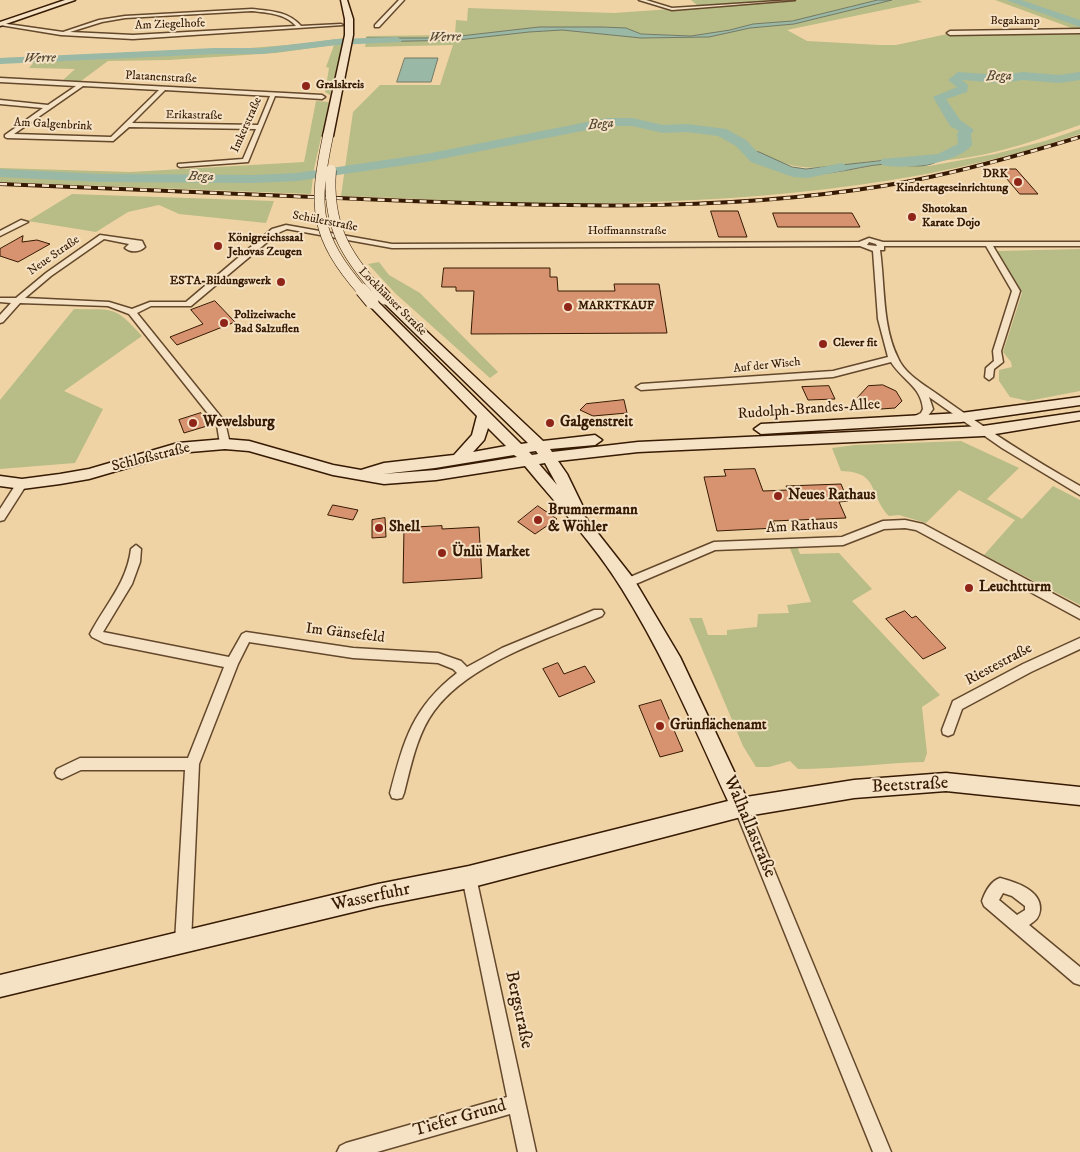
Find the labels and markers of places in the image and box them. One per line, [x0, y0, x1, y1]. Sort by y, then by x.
place label: Gralskreis [316, 79, 364, 93]
marker: Gralskreis [300, 80, 312, 92]
place label: DRK Kindertageseinrichtung [896, 168, 1008, 196]
marker: DRK Kindertageseinrichtung [1012, 176, 1024, 188]
place label: Shotokan Karate Dojo [922, 203, 980, 231]
marker: Shotokan Karate Dojo [906, 211, 918, 223]
place label: Königreichssaal Jehovas Zeugen [228, 232, 303, 260]
marker: Königreichssaal Jehovas Zeugen [212, 240, 224, 252]
place label: ESTA-Bildungswerk [170, 275, 271, 289]
marker: ESTA-Bildungswerk [275, 276, 287, 288]
place label: MARKTKAUF [578, 300, 654, 314]
marker: MARKTKAUF [562, 301, 574, 313]
place label: Polizeiwache Bad Salzuflen [234, 309, 299, 337]
marker: Polizeiwache Bad Salzuflen [218, 317, 230, 329]
place label: Clever fit [833, 337, 877, 351]
marker: Clever fit [817, 338, 829, 350]
place label: Wewelsburg [203, 414, 275, 432]
place label: Galgenstreit [560, 414, 633, 432]
marker: Wewelsburg [187, 417, 199, 429]
marker: Galgenstreit [544, 417, 556, 429]
place label: Neues Rathaus [788, 487, 876, 505]
marker: Neues Rathaus [772, 490, 784, 502]
place label: Brummermann & Wöhler [548, 502, 638, 537]
marker: Brummermann & Wöhler [532, 514, 544, 526]
place label: Shell [389, 519, 420, 537]
marker: Shell [373, 522, 385, 534]
place label: Ünlü Market [452, 544, 530, 562]
marker: Ünlü Market [436, 547, 448, 559]
place label: Leuchtturm [979, 579, 1051, 597]
marker: Leuchtturm [963, 582, 975, 594]
place label: Grünflächenamt [670, 717, 767, 735]
marker: Grünflächenamt [654, 720, 666, 732]

